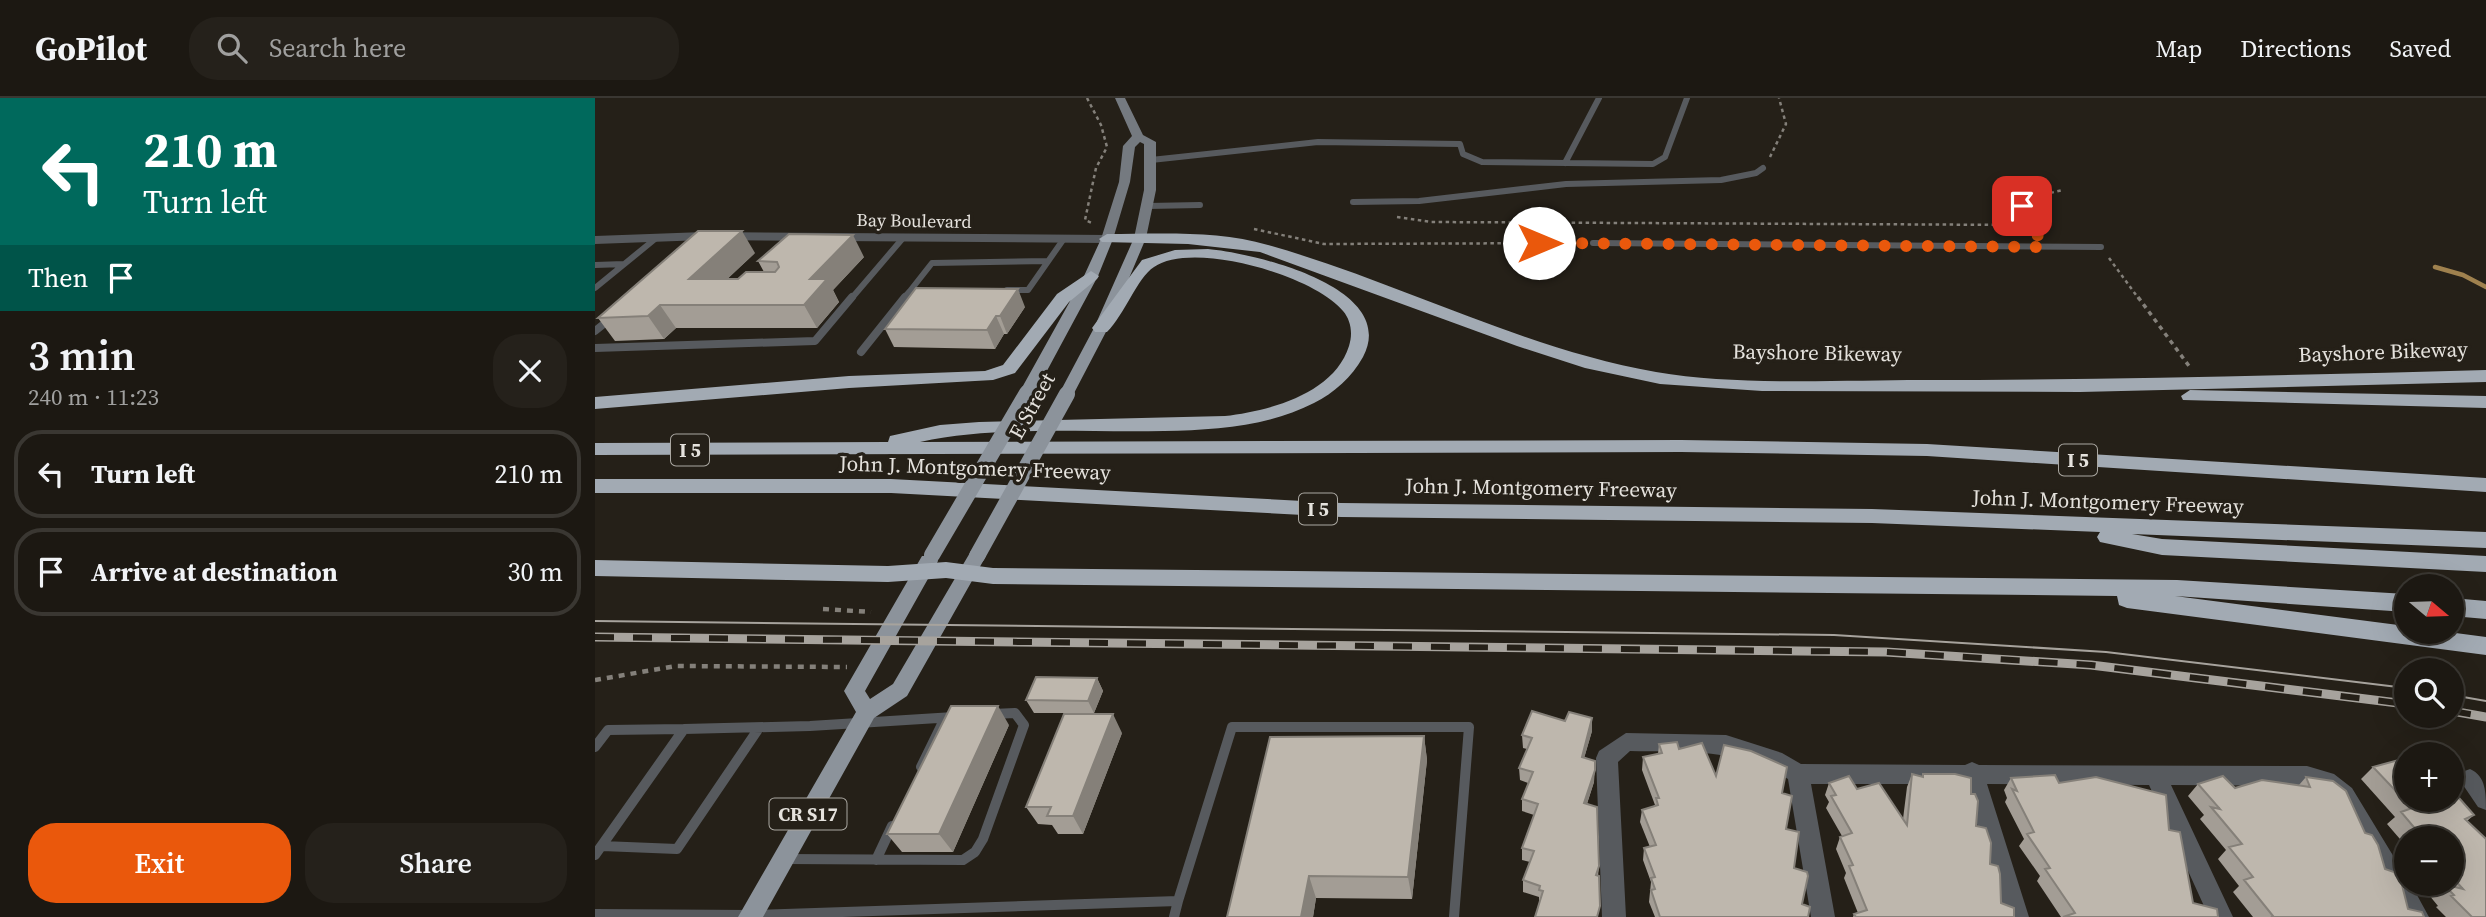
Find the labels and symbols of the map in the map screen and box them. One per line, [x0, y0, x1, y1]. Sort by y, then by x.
pin [1992, 176, 2052, 236]
position arrow [1502, 206, 1576, 280]
street label: Bay Boulevard [856, 207, 972, 234]
street label: Bayshore Bikeway [2298, 334, 2468, 369]
street label: Bayshore Bikeway [1732, 337, 1902, 368]
street label: E Street [1001, 367, 1062, 444]
road number: I 5 [671, 434, 709, 466]
road number: I 5 [2059, 444, 2097, 476]
street label: John J. Montgomery Freeway [838, 448, 1111, 487]
street label: John J. Montgomery Freeway [1404, 471, 1677, 504]
street label: John J. Montgomery Freeway [1971, 482, 2244, 521]
road number: I 5 [1299, 494, 1337, 524]
north arrow [2394, 574, 2464, 644]
road number: CR S17 [769, 799, 847, 830]

